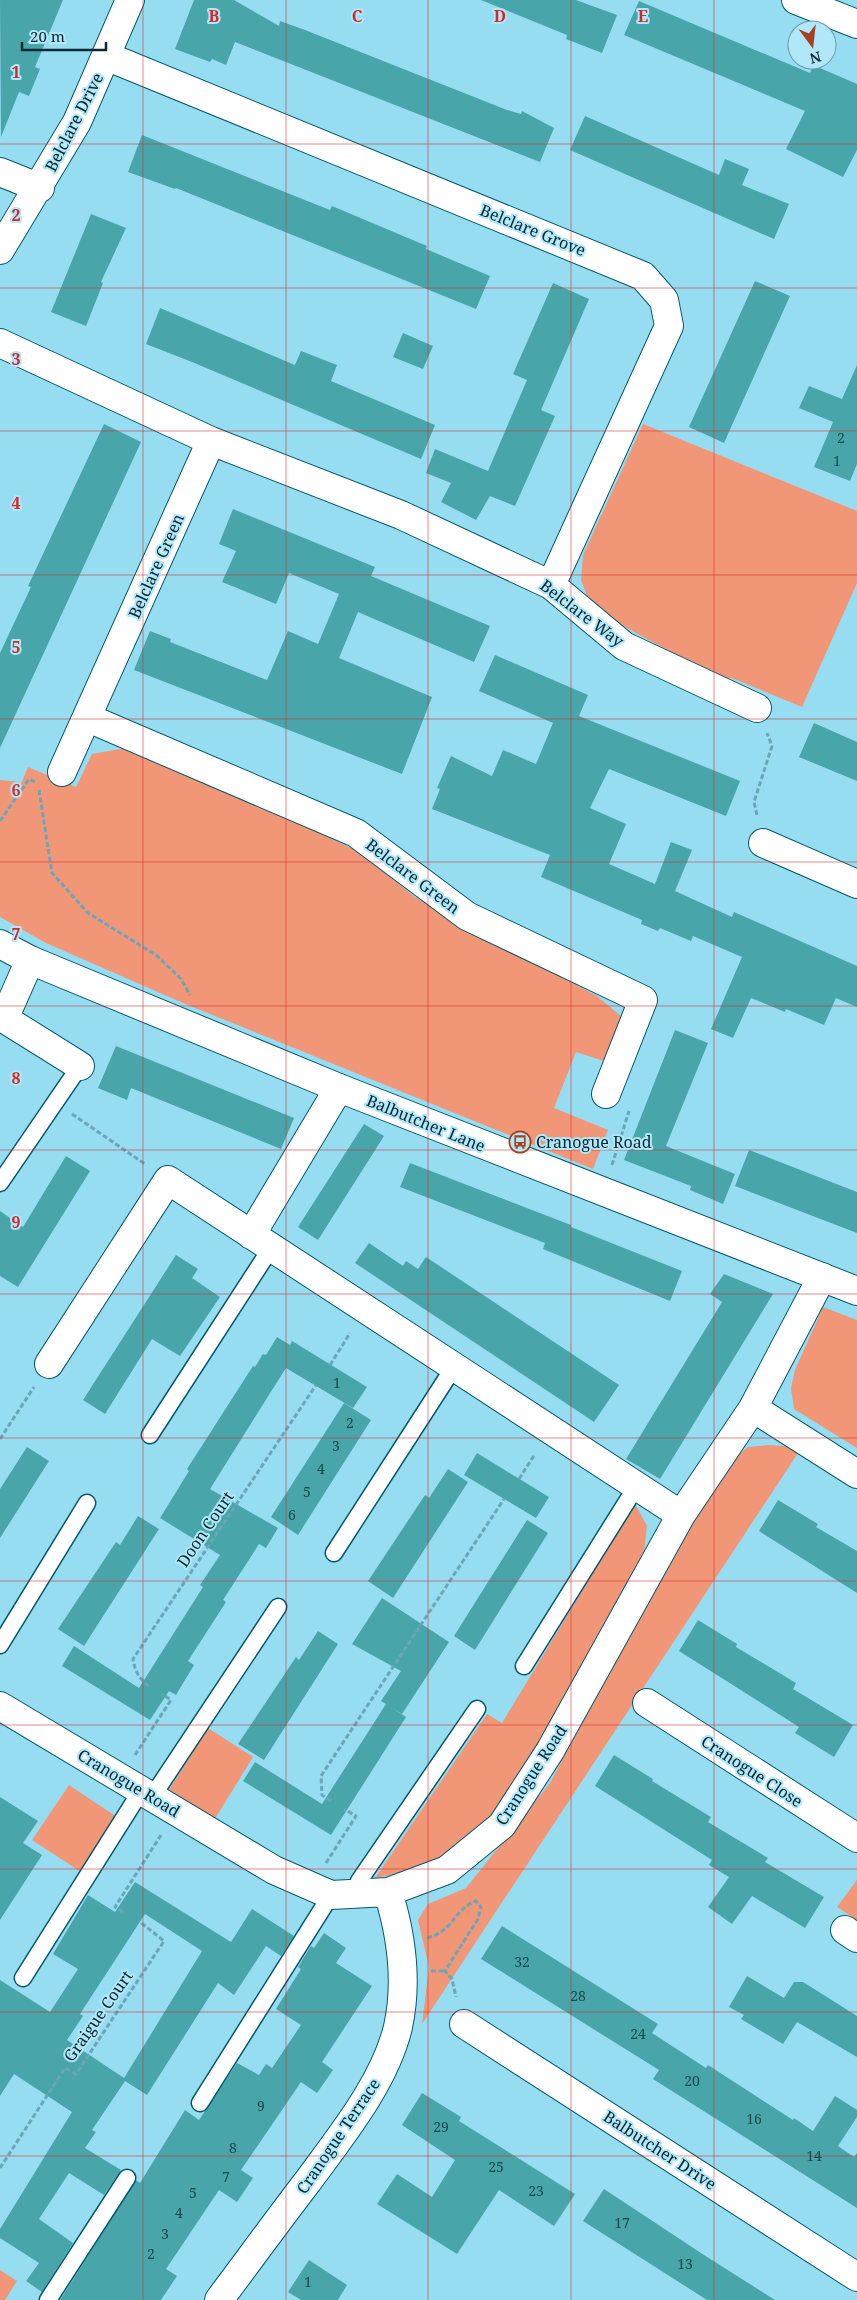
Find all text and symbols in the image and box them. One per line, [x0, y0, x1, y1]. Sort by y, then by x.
text: B [209, 5, 220, 27]
text: C [352, 5, 363, 27]
text: D [494, 5, 506, 27]
text: E [638, 5, 648, 27]
scale bar [22, 20, 106, 52]
north arrow [787, 20, 837, 70]
text: 20 m [30, 26, 65, 46]
text: N [808, 47, 823, 69]
text: 1 [11, 61, 21, 83]
street label: Belclare Drive [40, 69, 108, 175]
street label: Belclare Grove [477, 199, 589, 261]
text: 2 [11, 204, 21, 226]
text: 3 [11, 348, 21, 370]
house number: 2 [837, 428, 845, 447]
house number: 1 [833, 451, 841, 470]
text: 4 [11, 492, 21, 514]
street label: Belclare Green [123, 510, 189, 622]
street label: Belclare Way [536, 574, 629, 652]
text: 5 [11, 636, 21, 658]
text: 6 [11, 779, 21, 801]
street label: Belclare Green [361, 833, 465, 919]
text: 7 [11, 923, 21, 945]
text: 8 [11, 1067, 21, 1089]
street label: Balbutcher Lane [363, 1089, 489, 1157]
bus stop icon: Cranogue Road [508, 1130, 532, 1154]
place label: Cranogue Road [536, 1131, 652, 1153]
text: 9 [11, 1211, 21, 1233]
house number: 1 [333, 1373, 341, 1392]
house number: 2 [346, 1413, 354, 1432]
house number: 3 [332, 1436, 340, 1455]
house number: 4 [317, 1459, 325, 1478]
house number: 5 [303, 1482, 311, 1501]
street label: Doon Court [172, 1487, 239, 1571]
house number: 6 [288, 1505, 296, 1524]
street label: Cranogue Road [490, 1720, 572, 1829]
street label: Cranogue Close [697, 1730, 807, 1812]
street label: Cranogue Road [74, 1744, 184, 1822]
house number: 32 [514, 1952, 530, 1971]
street label: Graigue Court [58, 1966, 138, 2066]
house number: 28 [570, 1986, 586, 2005]
house number: 24 [630, 2024, 646, 2043]
house number: 20 [684, 2071, 700, 2090]
street label: Cranogue Terrace [291, 2074, 385, 2198]
house number: 9 [257, 2096, 265, 2115]
street label: Balbutcher Drive [599, 2105, 721, 2195]
house number: 16 [746, 2109, 762, 2128]
house number: 29 [433, 2117, 449, 2136]
house number: 8 [229, 2138, 237, 2157]
house number: 14 [806, 2146, 822, 2165]
house number: 25 [488, 2157, 504, 2176]
house number: 7 [222, 2167, 230, 2186]
house number: 23 [528, 2181, 544, 2200]
house number: 5 [189, 2183, 197, 2202]
house number: 4 [175, 2203, 183, 2222]
house number: 17 [614, 2213, 630, 2232]
house number: 3 [161, 2224, 169, 2243]
house number: 2 [147, 2244, 155, 2263]
house number: 13 [677, 2254, 693, 2273]
house number: 1 [304, 2272, 312, 2291]

